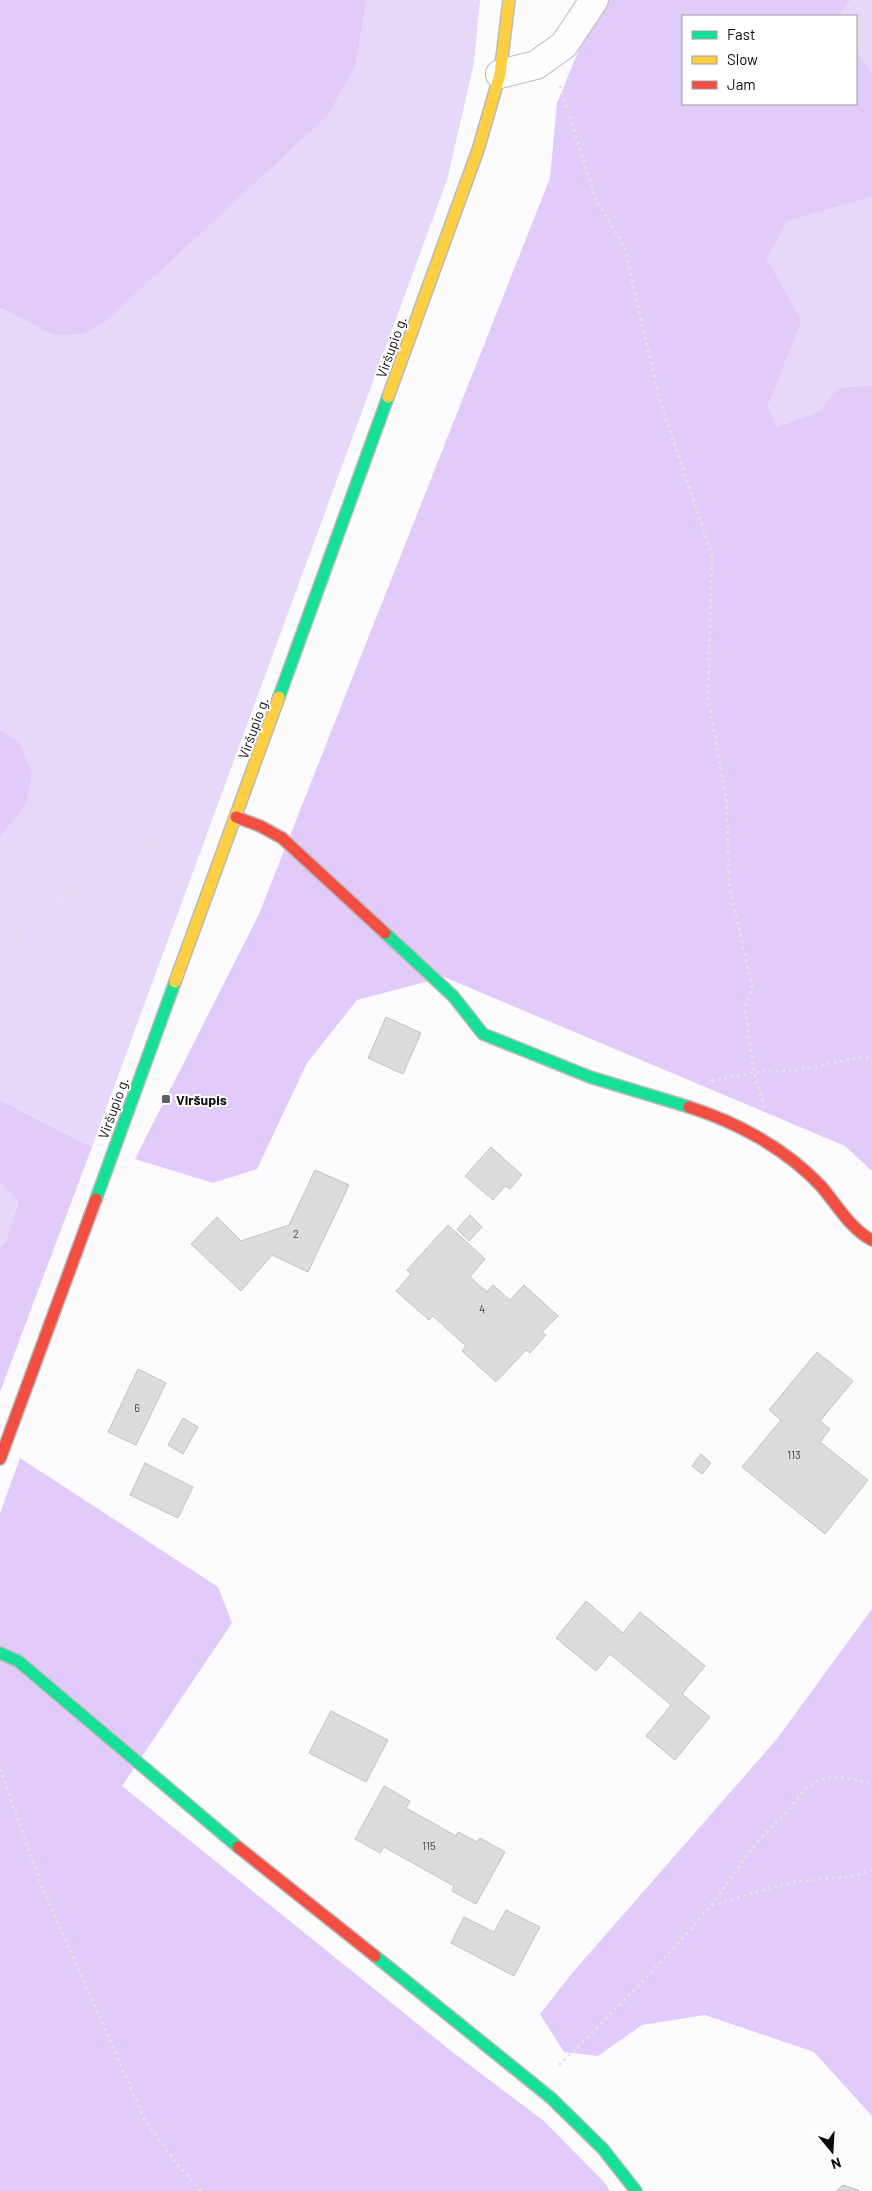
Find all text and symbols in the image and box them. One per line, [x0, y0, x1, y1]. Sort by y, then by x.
legend [682, 15, 857, 105]
text: Fast [727, 25, 755, 43]
text: Slow [727, 50, 758, 68]
text: Jam [727, 75, 756, 93]
street label: Viršupio g. [372, 314, 410, 380]
street label: Viršupio g. [234, 695, 272, 761]
street label: Viršupio g. [94, 1075, 132, 1141]
place label: Viršupis [176, 1091, 227, 1108]
marker: Viršupis [160, 1093, 172, 1105]
house number: 2 [293, 1227, 299, 1240]
house number: 4 [479, 1302, 485, 1315]
house number: 6 [134, 1401, 140, 1414]
house number: 113 [787, 1448, 801, 1461]
house number: 115 [422, 1839, 436, 1852]
north arrow [807, 2126, 857, 2176]
text: N [829, 2154, 843, 2173]

